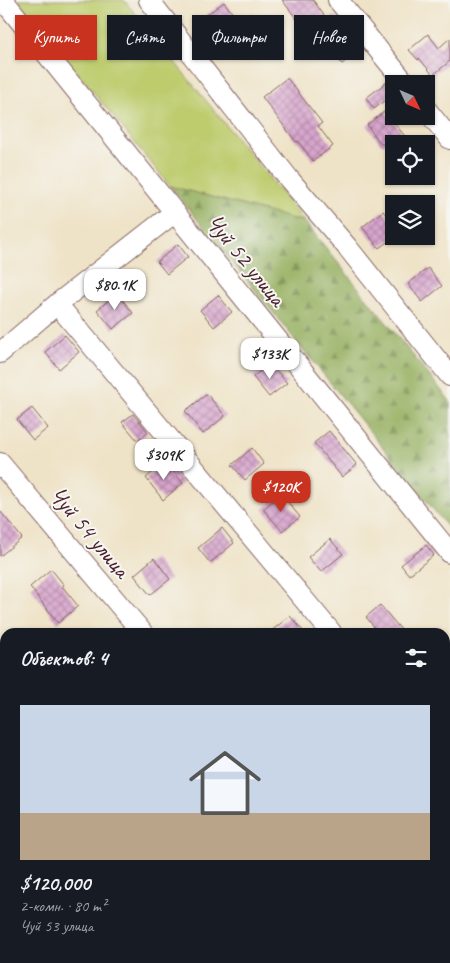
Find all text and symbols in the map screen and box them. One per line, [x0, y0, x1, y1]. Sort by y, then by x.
chip: Купить [15, 15, 97, 60]
chip: Снять [107, 15, 182, 60]
chip: Фильтры [192, 15, 284, 60]
chip: Новое [294, 15, 364, 60]
north arrow [385, 75, 435, 125]
map controls [385, 75, 435, 245]
button: locate [385, 135, 435, 185]
button: layers [385, 195, 435, 245]
street label: Чуй 52 улица [200, 208, 294, 314]
pin: $80.1K [74, 268, 156, 311]
text: $80.1K [95, 275, 135, 295]
pin: $133K [235, 338, 305, 380]
text: $133K [252, 344, 288, 364]
pin: $309K [129, 438, 199, 481]
text: $309K [146, 445, 182, 465]
pin: $120K [246, 470, 316, 513]
text: $120K [263, 477, 299, 497]
street label: Чуй 54 улица [43, 480, 138, 585]
icon: filters [402, 644, 430, 672]
text: Объектов: 4 [20, 645, 108, 671]
icon: home [180, 738, 270, 828]
text: $120,000 [20, 870, 90, 896]
text: 2-комн. · 80 m² [20, 896, 106, 916]
text: Чуй 53 улица [20, 916, 93, 936]

